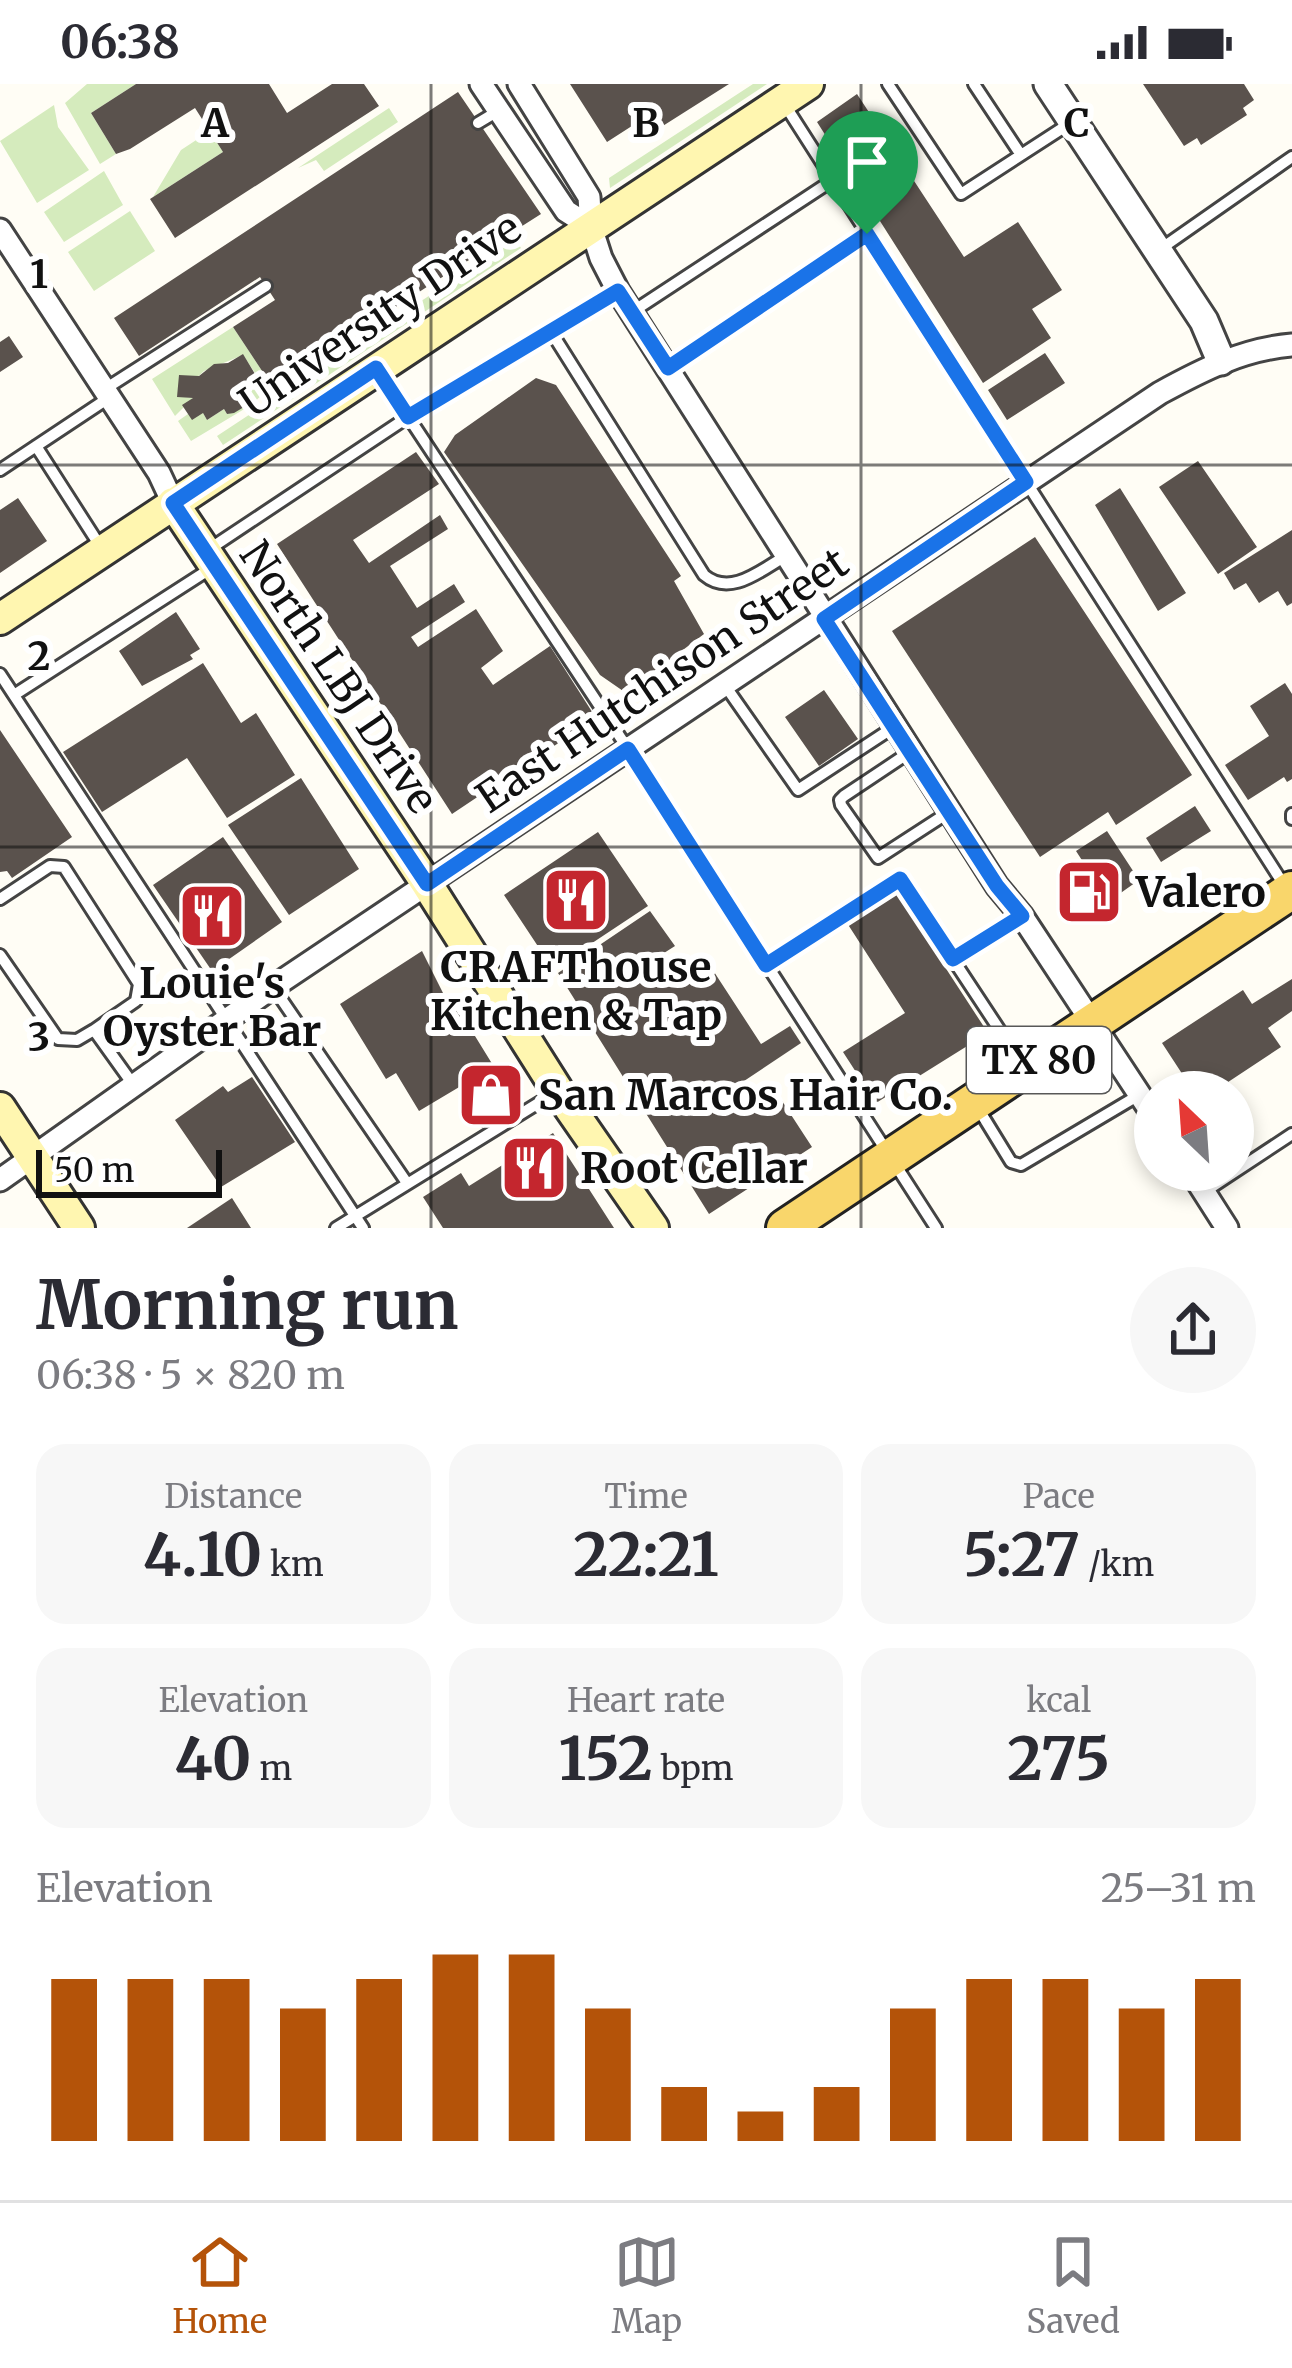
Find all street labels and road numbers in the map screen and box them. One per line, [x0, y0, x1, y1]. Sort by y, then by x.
street label: University Drive [229, 202, 531, 428]
street label: North LBJ Drive [229, 531, 449, 823]
street label: East Hutchison Street [466, 536, 858, 824]
road number: TX 80 [967, 1027, 1111, 1093]

